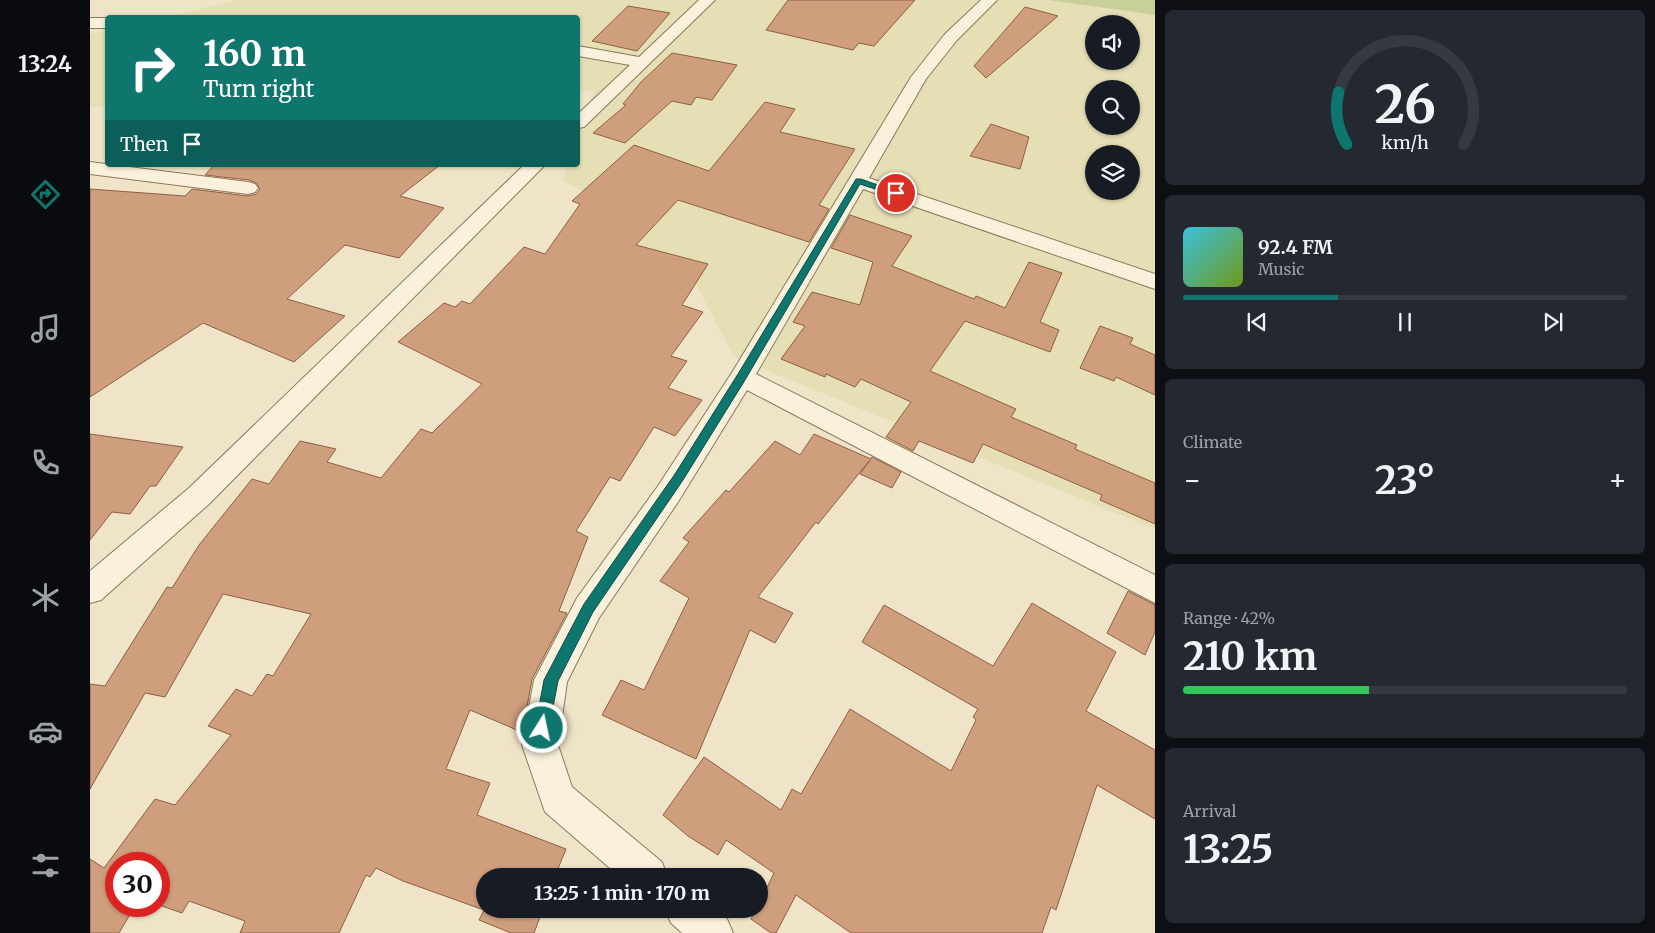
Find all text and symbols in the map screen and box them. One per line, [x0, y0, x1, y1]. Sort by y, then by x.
map controls [1085, 15, 1140, 200]
button: sound [1085, 15, 1140, 70]
text: 160 m [203, 32, 306, 76]
icon: right [120, 35, 185, 100]
text: 13:24 [18, 50, 72, 78]
text: 26 [1374, 72, 1436, 137]
text: Turn right [203, 75, 314, 103]
button: search [1085, 80, 1140, 135]
icon: arrive [178, 130, 206, 158]
text: km/h [1381, 131, 1429, 154]
text: Then [120, 132, 168, 156]
button: layers [1085, 145, 1140, 200]
pin [875, 172, 917, 214]
icon: directions [28, 177, 63, 212]
icon: arrive [882, 179, 910, 207]
text: 92.4 FM [1258, 235, 1333, 259]
text: Music [1258, 259, 1304, 279]
icon: previous [1243, 308, 1271, 336]
icon: pause [1391, 308, 1419, 336]
icon: next [1539, 308, 1567, 336]
icon: music [28, 311, 63, 346]
text: Climate [1183, 432, 1242, 452]
icon: phone [28, 445, 63, 480]
text: 23° [1375, 457, 1435, 504]
text: − [1183, 462, 1202, 498]
text: + [1608, 462, 1627, 498]
icon: climate [28, 580, 63, 615]
text: Range · 42% [1183, 608, 1275, 628]
text: 210 km [1183, 633, 1317, 680]
position arrow [515, 701, 567, 753]
icon: car [28, 714, 63, 749]
text: Arrival [1183, 801, 1236, 821]
text: 13:25 [1183, 826, 1273, 873]
icon: filters [28, 848, 63, 883]
speed limit sign: 30 [105, 852, 170, 917]
text: 13:25 · 1 min · 170 m [534, 881, 710, 905]

